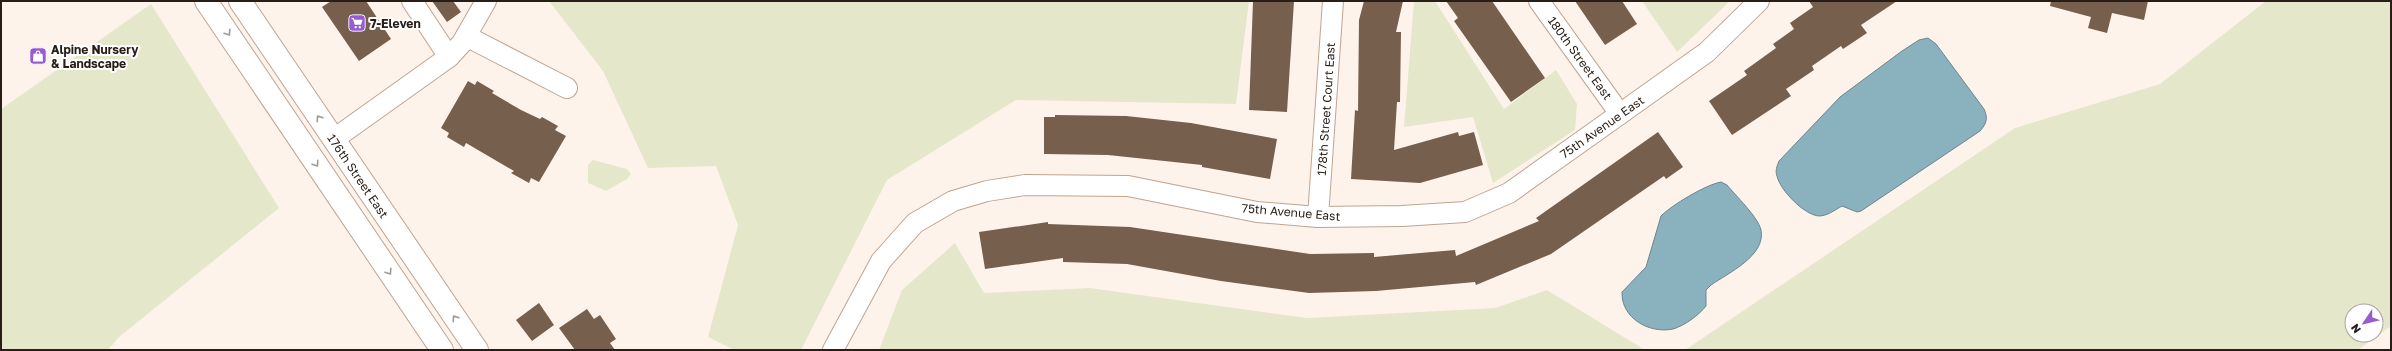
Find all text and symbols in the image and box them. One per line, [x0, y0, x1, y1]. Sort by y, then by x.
supermarket icon: 7-Eleven [347, 13, 367, 33]
street label: 180th Street East [1545, 13, 1615, 103]
place label: 7-Eleven [370, 16, 421, 31]
one-way arrow [223, 29, 230, 36]
place label: Alpine Nursery & Landscape [51, 42, 139, 71]
street label: 178th Street Court East [1314, 42, 1338, 176]
shop icon: Alpine Nursery & Landscape [28, 46, 48, 66]
street label: 75th Avenue East [1557, 92, 1647, 162]
one-way arrow [316, 115, 324, 122]
street label: 176th Street East [324, 131, 392, 221]
one-way arrow [311, 160, 319, 167]
street label: 75th Avenue East [1241, 200, 1341, 224]
one-way arrow [384, 268, 392, 275]
north arrow [2344, 303, 2384, 343]
one-way arrow [452, 315, 460, 322]
text: N [2348, 322, 2363, 336]

